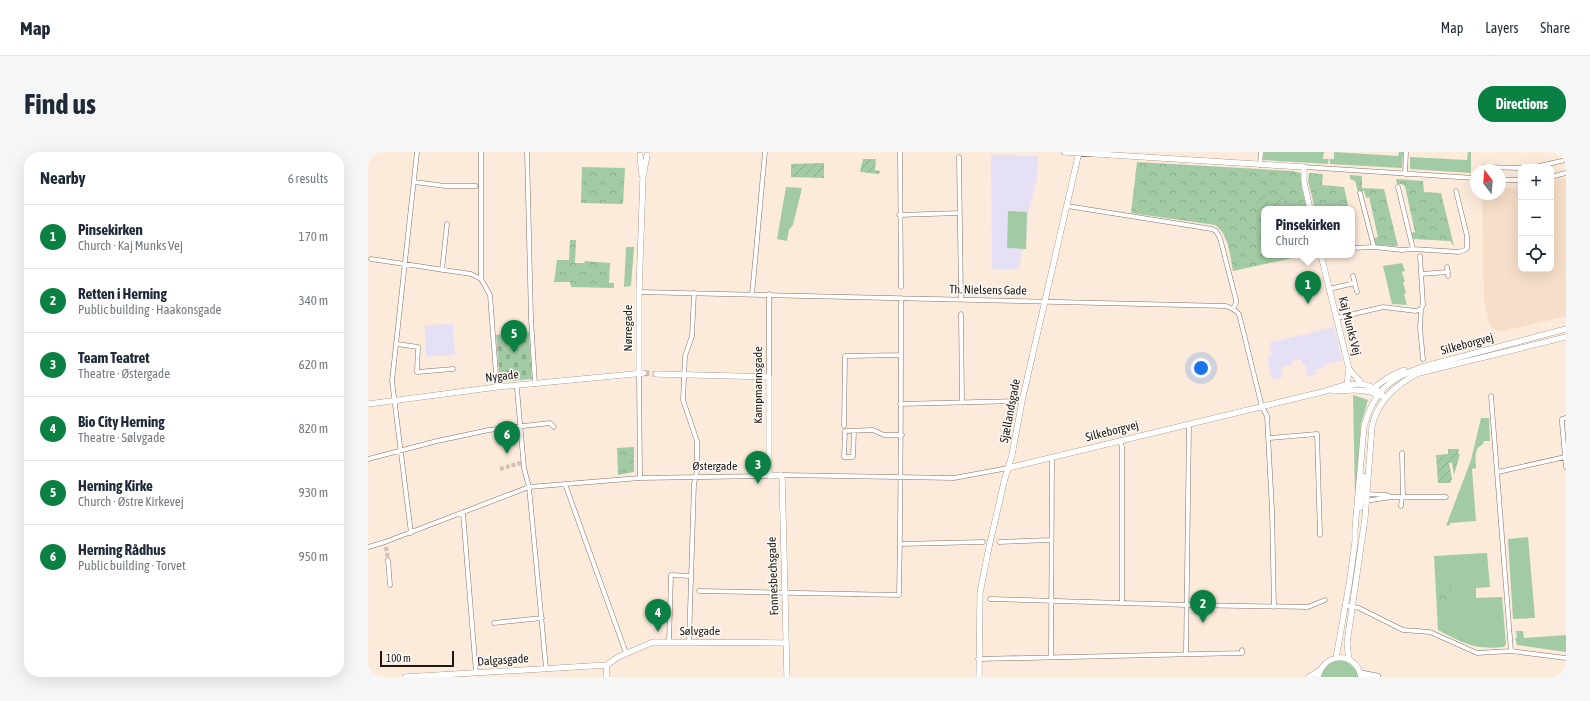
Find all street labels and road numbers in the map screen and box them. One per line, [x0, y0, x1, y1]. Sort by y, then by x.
street label: Th. Nielsens Gade [949, 282, 1027, 298]
street label: Kaj Munks Vej [1336, 295, 1364, 357]
street label: Nørregade [621, 305, 635, 351]
street label: Silkeborgvej [1439, 330, 1495, 358]
street label: Kampmannsgade [751, 346, 765, 424]
street label: Nygade [485, 367, 519, 385]
street label: Sjællandsgade [997, 378, 1023, 444]
street label: Silkeborgvej [1084, 418, 1140, 444]
street label: Østergade [693, 459, 737, 473]
street label: Fonnesbechsgade [765, 536, 781, 616]
street label: Sølvgade [680, 624, 720, 638]
street label: Dalgasgade [477, 651, 529, 669]

